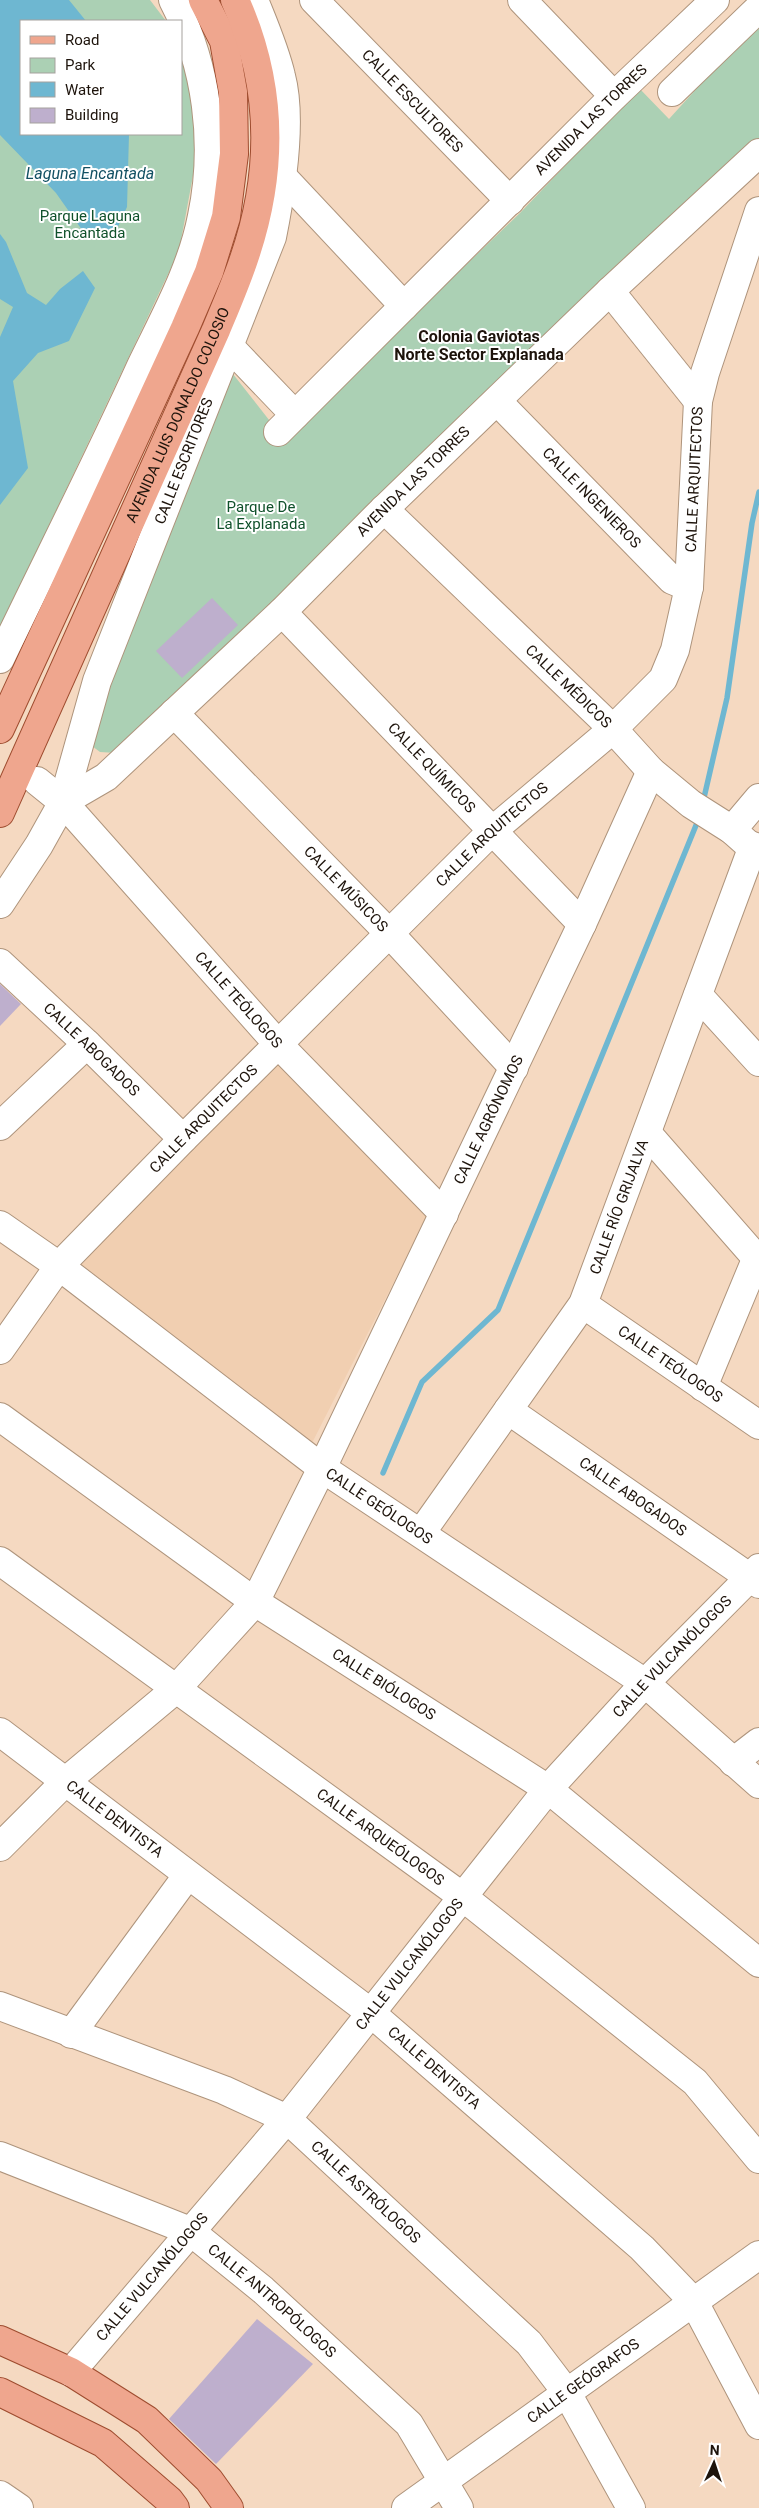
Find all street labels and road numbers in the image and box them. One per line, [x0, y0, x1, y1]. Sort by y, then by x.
street label: CALLE ESCULTORES [358, 46, 467, 156]
street label: AVENIDA LAS TORRES [531, 60, 651, 179]
street label: AVENIDA LUIS DONALDO COLOSIO [122, 305, 234, 525]
street label: CALLE ESCRITORES [151, 395, 217, 527]
street label: CALLE ARQUITECTOS [682, 406, 707, 553]
street label: AVENIDA LAS TORRES [353, 422, 473, 540]
street label: CALLE INGENIEROS [539, 444, 645, 552]
street label: CALLE MÉDICOS [522, 641, 616, 732]
street label: CALLE QUÍMICOS [384, 719, 479, 817]
street label: CALLE ARQUITECTOS [432, 779, 552, 891]
street label: CALLE MÚSICOS [300, 842, 392, 936]
street label: CALLE TEÓLOGOS [191, 948, 286, 1052]
street label: CALLE ABOGADOS [40, 999, 143, 1100]
street label: CALLE AGRÓNOMOS [450, 1052, 527, 1187]
street label: CALLE ARQUITECTOS [146, 1061, 262, 1177]
street label: CALLE RÍO GRIJALVA [586, 1137, 652, 1277]
street label: CALLE TEÓLOGOS [615, 1322, 726, 1406]
street label: CALLE ABOGADOS [576, 1453, 690, 1540]
street label: CALLE GEÓLOGOS [322, 1464, 436, 1548]
street label: CALLE VULCANÓLOGOS [609, 1592, 735, 1721]
street label: CALLE BIÓLOGOS [329, 1645, 439, 1724]
street label: CALLE DENTISTA [63, 1776, 167, 1862]
street label: CALLE ARQUEÓLOGOS [313, 1785, 448, 1889]
street label: CALLE VULCANÓLOGOS [352, 1895, 467, 2034]
street label: CALLE DENTISTA [384, 2023, 484, 2113]
street label: CALLE ASTRÓLOGOS [307, 2137, 424, 2247]
street label: CALLE VULCANÓLOGOS [92, 2209, 212, 2345]
street label: CALLE ANTROPÓLOGOS [204, 2240, 340, 2362]
street label: CALLE GEÓGRAFOS [524, 2335, 643, 2427]

